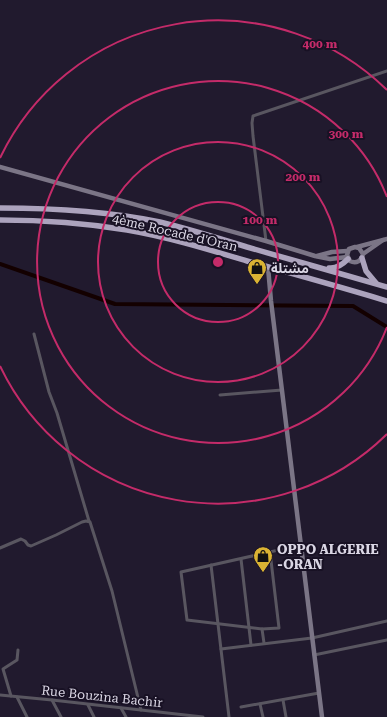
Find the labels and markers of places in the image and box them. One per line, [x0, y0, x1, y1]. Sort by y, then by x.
centre of rings [211, 255, 225, 269]
shop icon: مشتلة [246, 257, 268, 285]
place label: مشتلة [271, 261, 309, 276]
place label: OPPO ALGERIE -ORAN [277, 542, 379, 572]
shop icon: OPPO ALGERIE -ORAN [252, 545, 274, 573]

